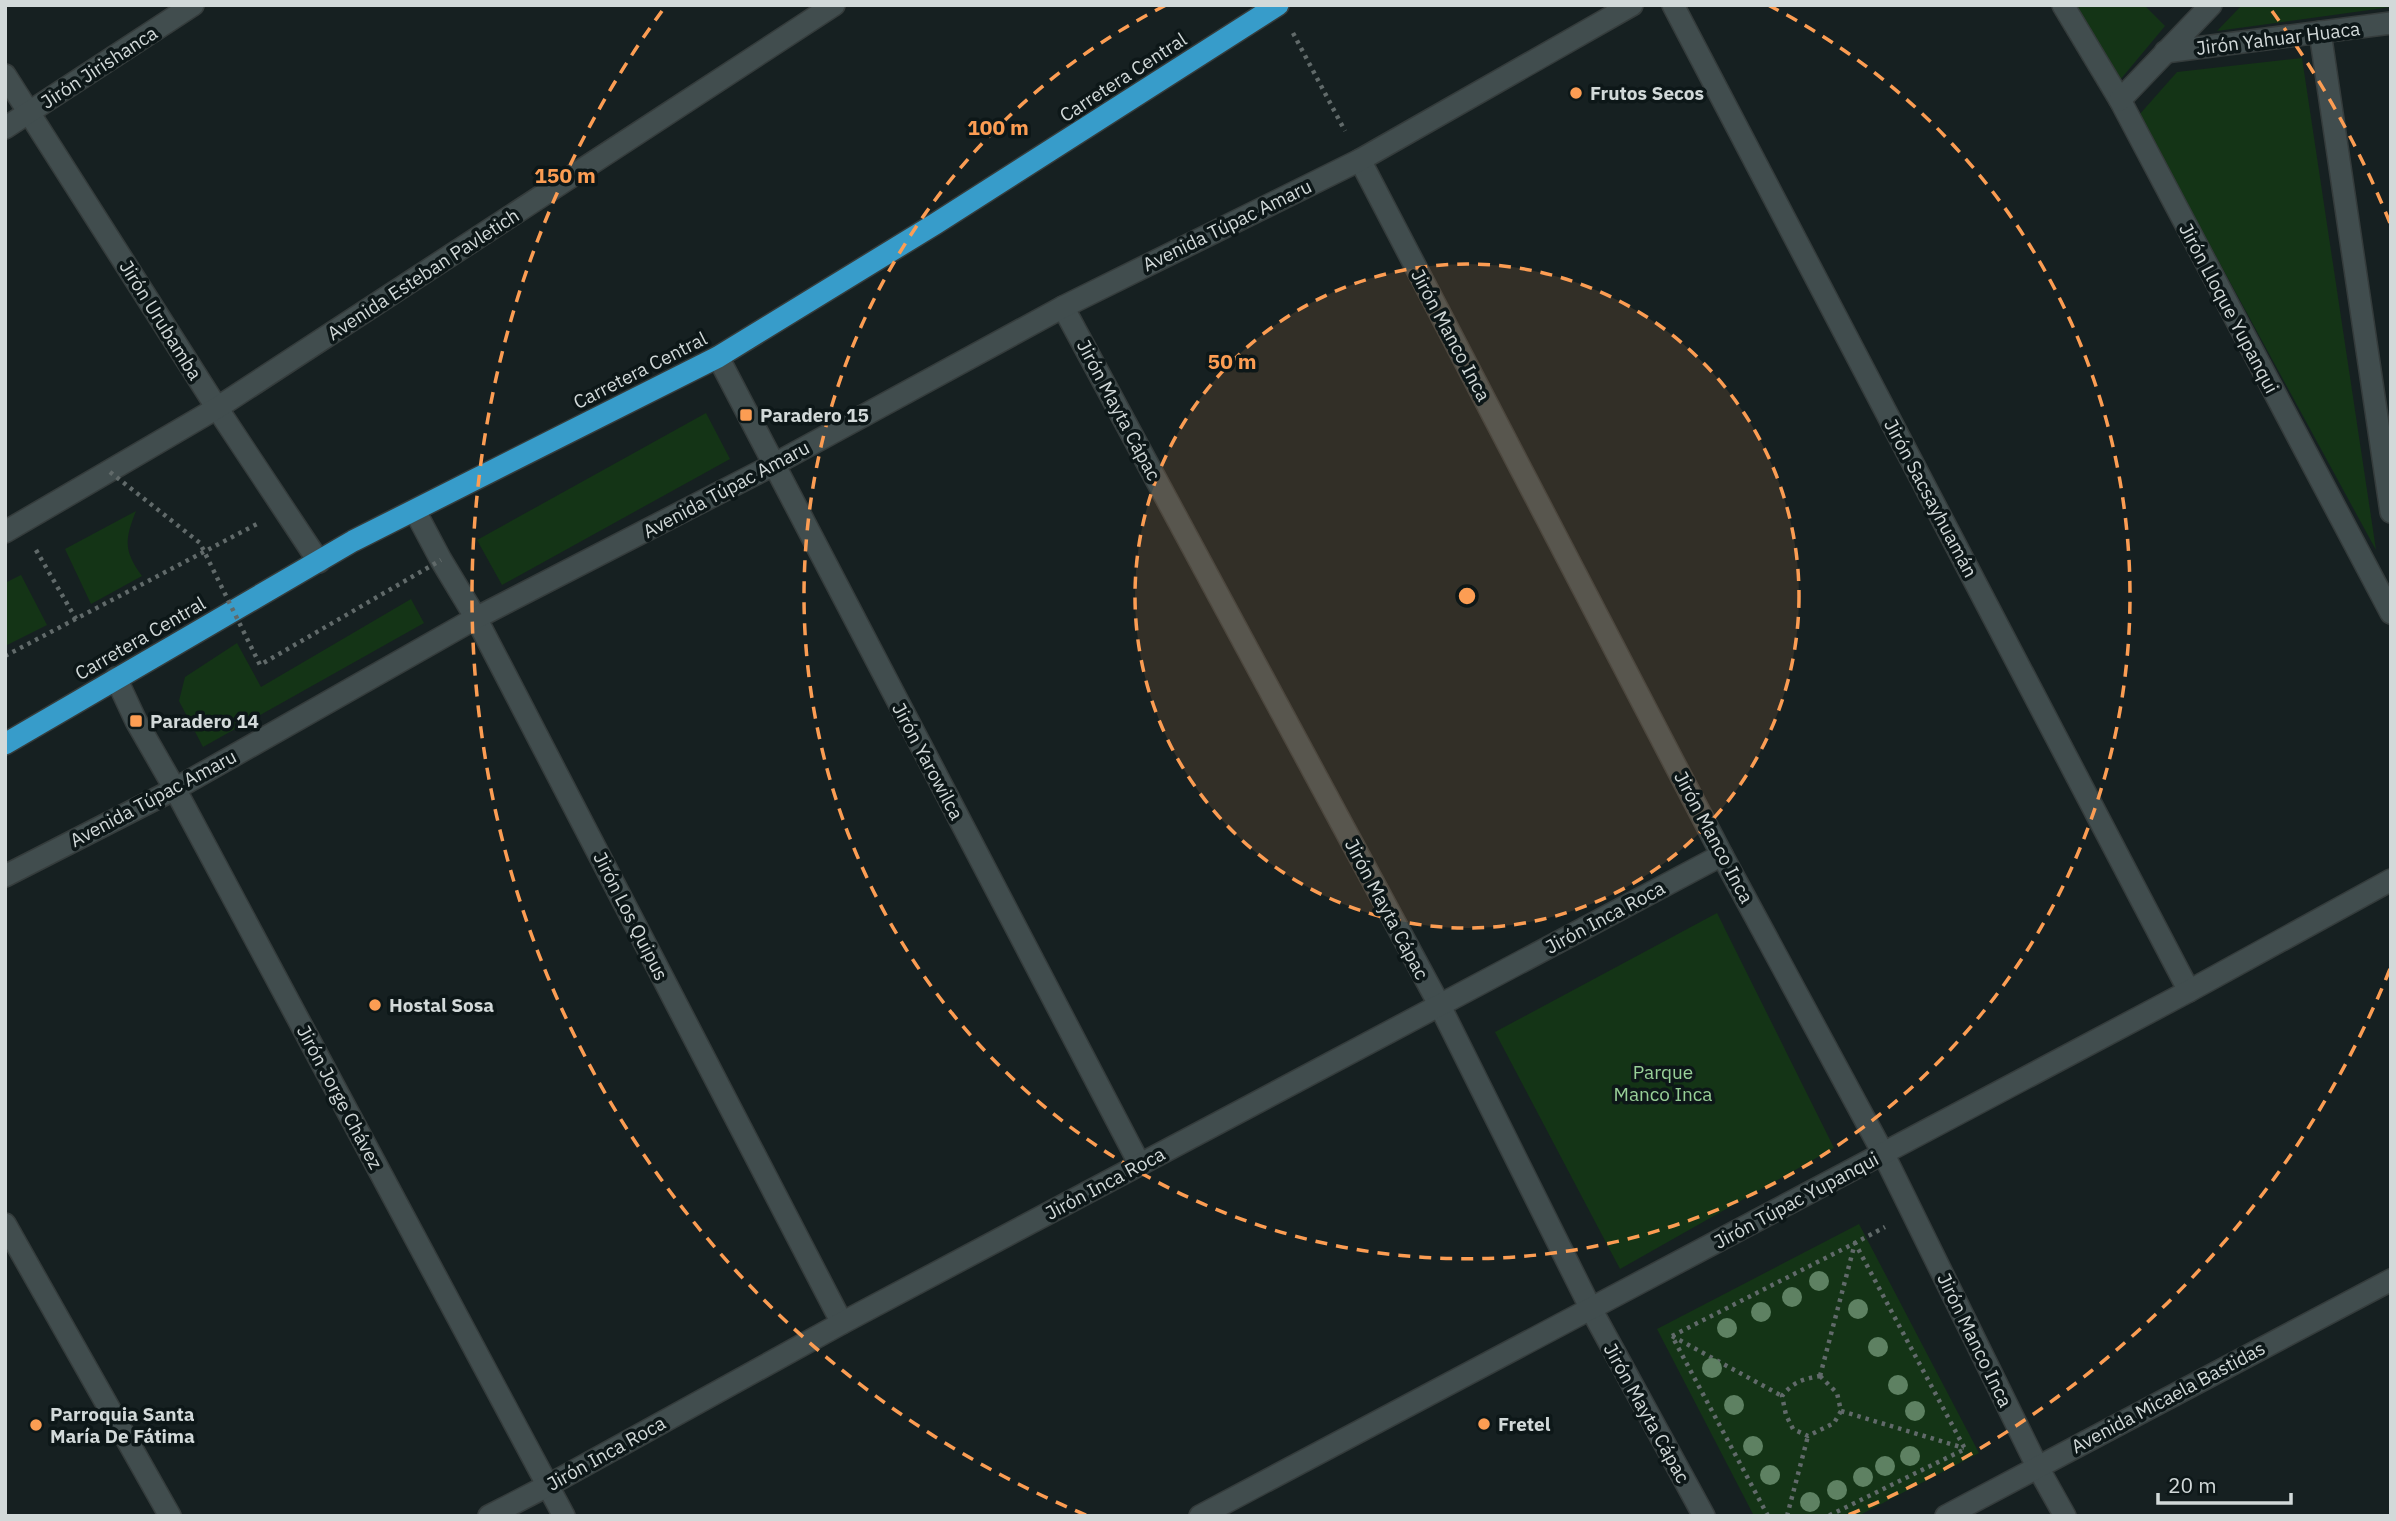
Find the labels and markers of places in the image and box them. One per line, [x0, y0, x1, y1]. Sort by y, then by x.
place label: Frutos Secos [1590, 81, 1704, 105]
marker: Frutos Secos [1568, 85, 1584, 101]
place label: Paradero 15 [760, 403, 869, 427]
marker: Paradero 15 [738, 407, 754, 423]
centre of rings [1455, 584, 1479, 608]
place label: Paradero 14 [150, 709, 259, 733]
marker: Paradero 14 [128, 713, 144, 729]
place label: Hostal Sosa [389, 993, 494, 1017]
marker: Hostal Sosa [367, 997, 383, 1013]
place label: Parroquia Santa María De Fátima [50, 1402, 195, 1448]
place label: Fretel [1498, 1412, 1551, 1436]
marker: Fretel [1476, 1416, 1492, 1432]
marker: Parroquia Santa María De Fátima [28, 1417, 44, 1433]

